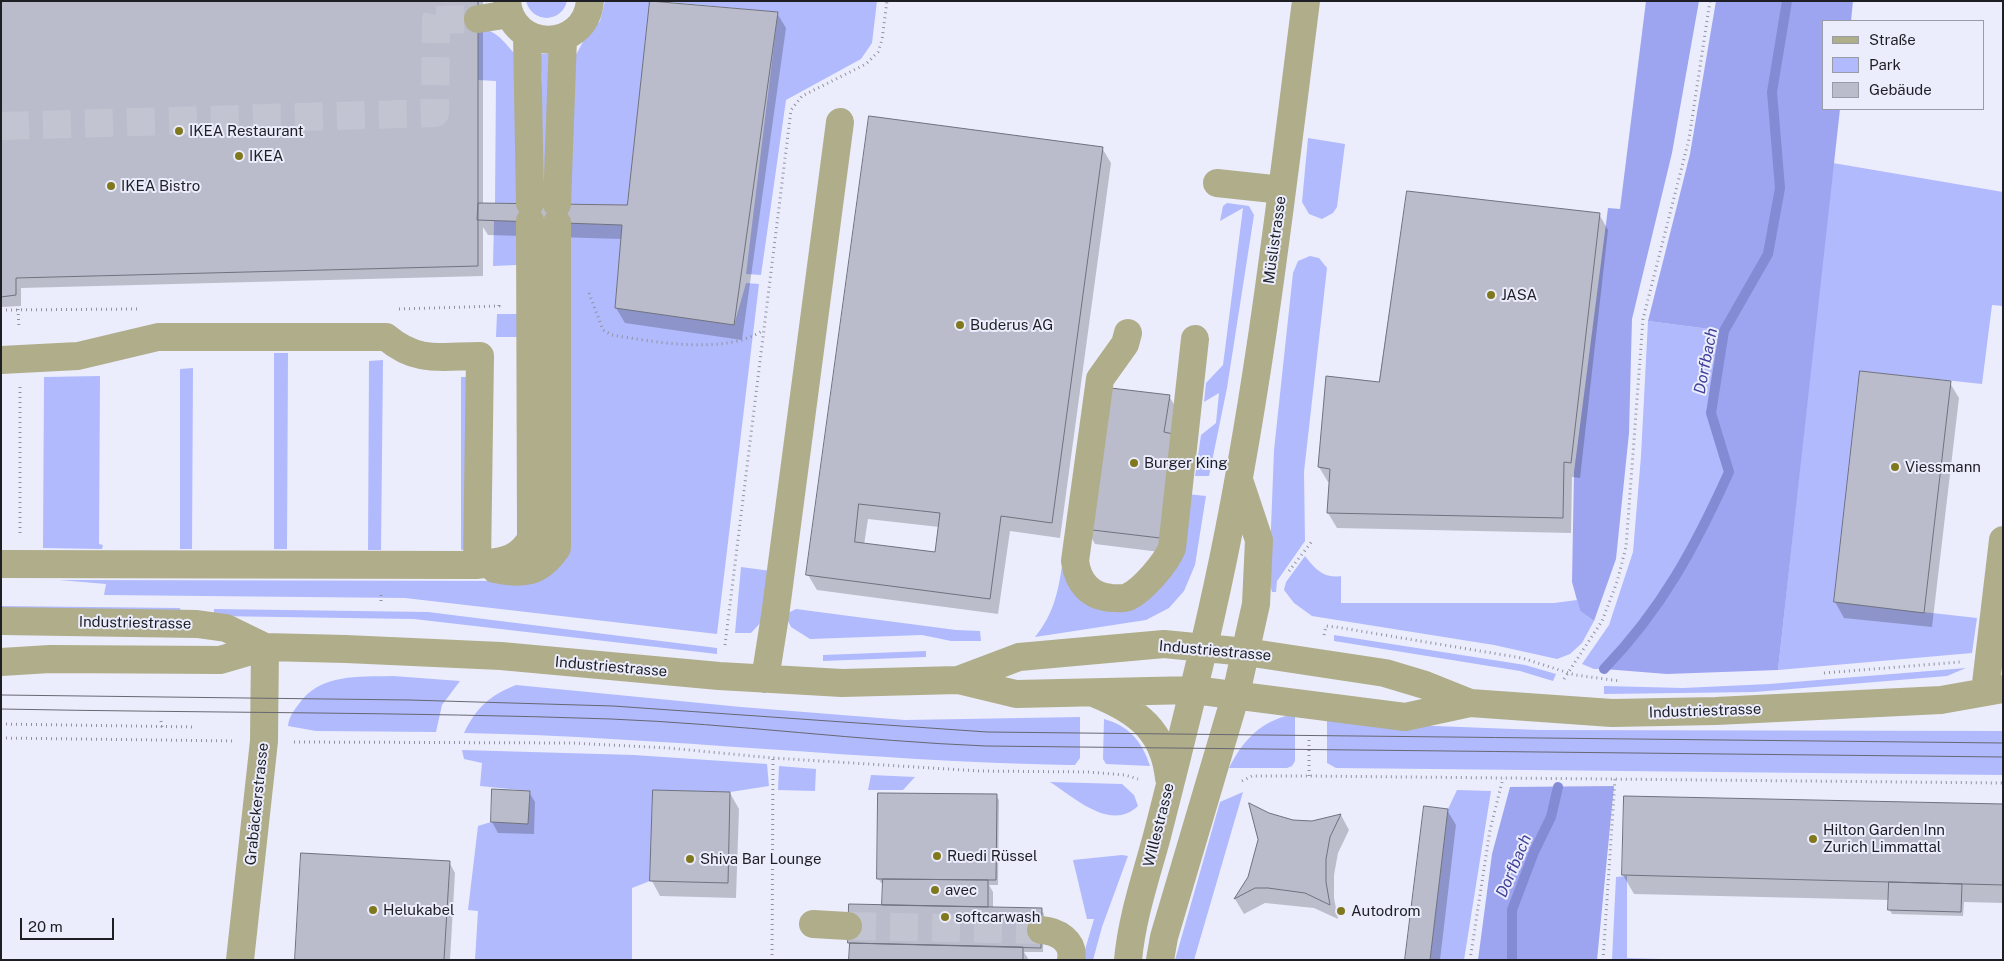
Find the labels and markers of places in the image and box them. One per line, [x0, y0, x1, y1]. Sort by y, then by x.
place label: IKEA Restaurant [189, 122, 304, 140]
marker: IKEA Restaurant [173, 125, 185, 137]
place label: IKEA [249, 147, 283, 165]
marker: IKEA [233, 150, 245, 162]
place label: IKEA Bistro [121, 177, 200, 195]
marker: IKEA Bistro [105, 180, 117, 192]
place label: JASA [1501, 286, 1537, 304]
marker: JASA [1485, 289, 1497, 301]
place label: Buderus AG [970, 316, 1053, 334]
marker: Buderus AG [954, 319, 966, 331]
place label: Burger King [1144, 454, 1228, 472]
marker: Burger King [1128, 457, 1140, 469]
place label: Viessmann [1905, 458, 1981, 476]
marker: Viessmann [1889, 461, 1901, 473]
place label: Hilton Garden Inn Zurich Limmattal [1823, 821, 1945, 856]
marker: Hilton Garden Inn Zurich Limmattal [1807, 833, 1819, 845]
place label: Ruedi Rüssel [947, 847, 1038, 865]
place label: Shiva Bar Lounge [700, 850, 821, 868]
marker: Ruedi Rüssel [931, 850, 943, 862]
marker: Shiva Bar Lounge [684, 853, 696, 865]
place label: avec [945, 881, 977, 899]
marker: avec [929, 884, 941, 896]
place label: Helukabel [383, 901, 454, 919]
place label: Autodrom [1351, 902, 1421, 920]
marker: Helukabel [367, 904, 379, 916]
marker: Autodrom [1335, 905, 1347, 917]
place label: softcarwash [955, 908, 1040, 926]
marker: softcarwash [939, 911, 951, 923]

